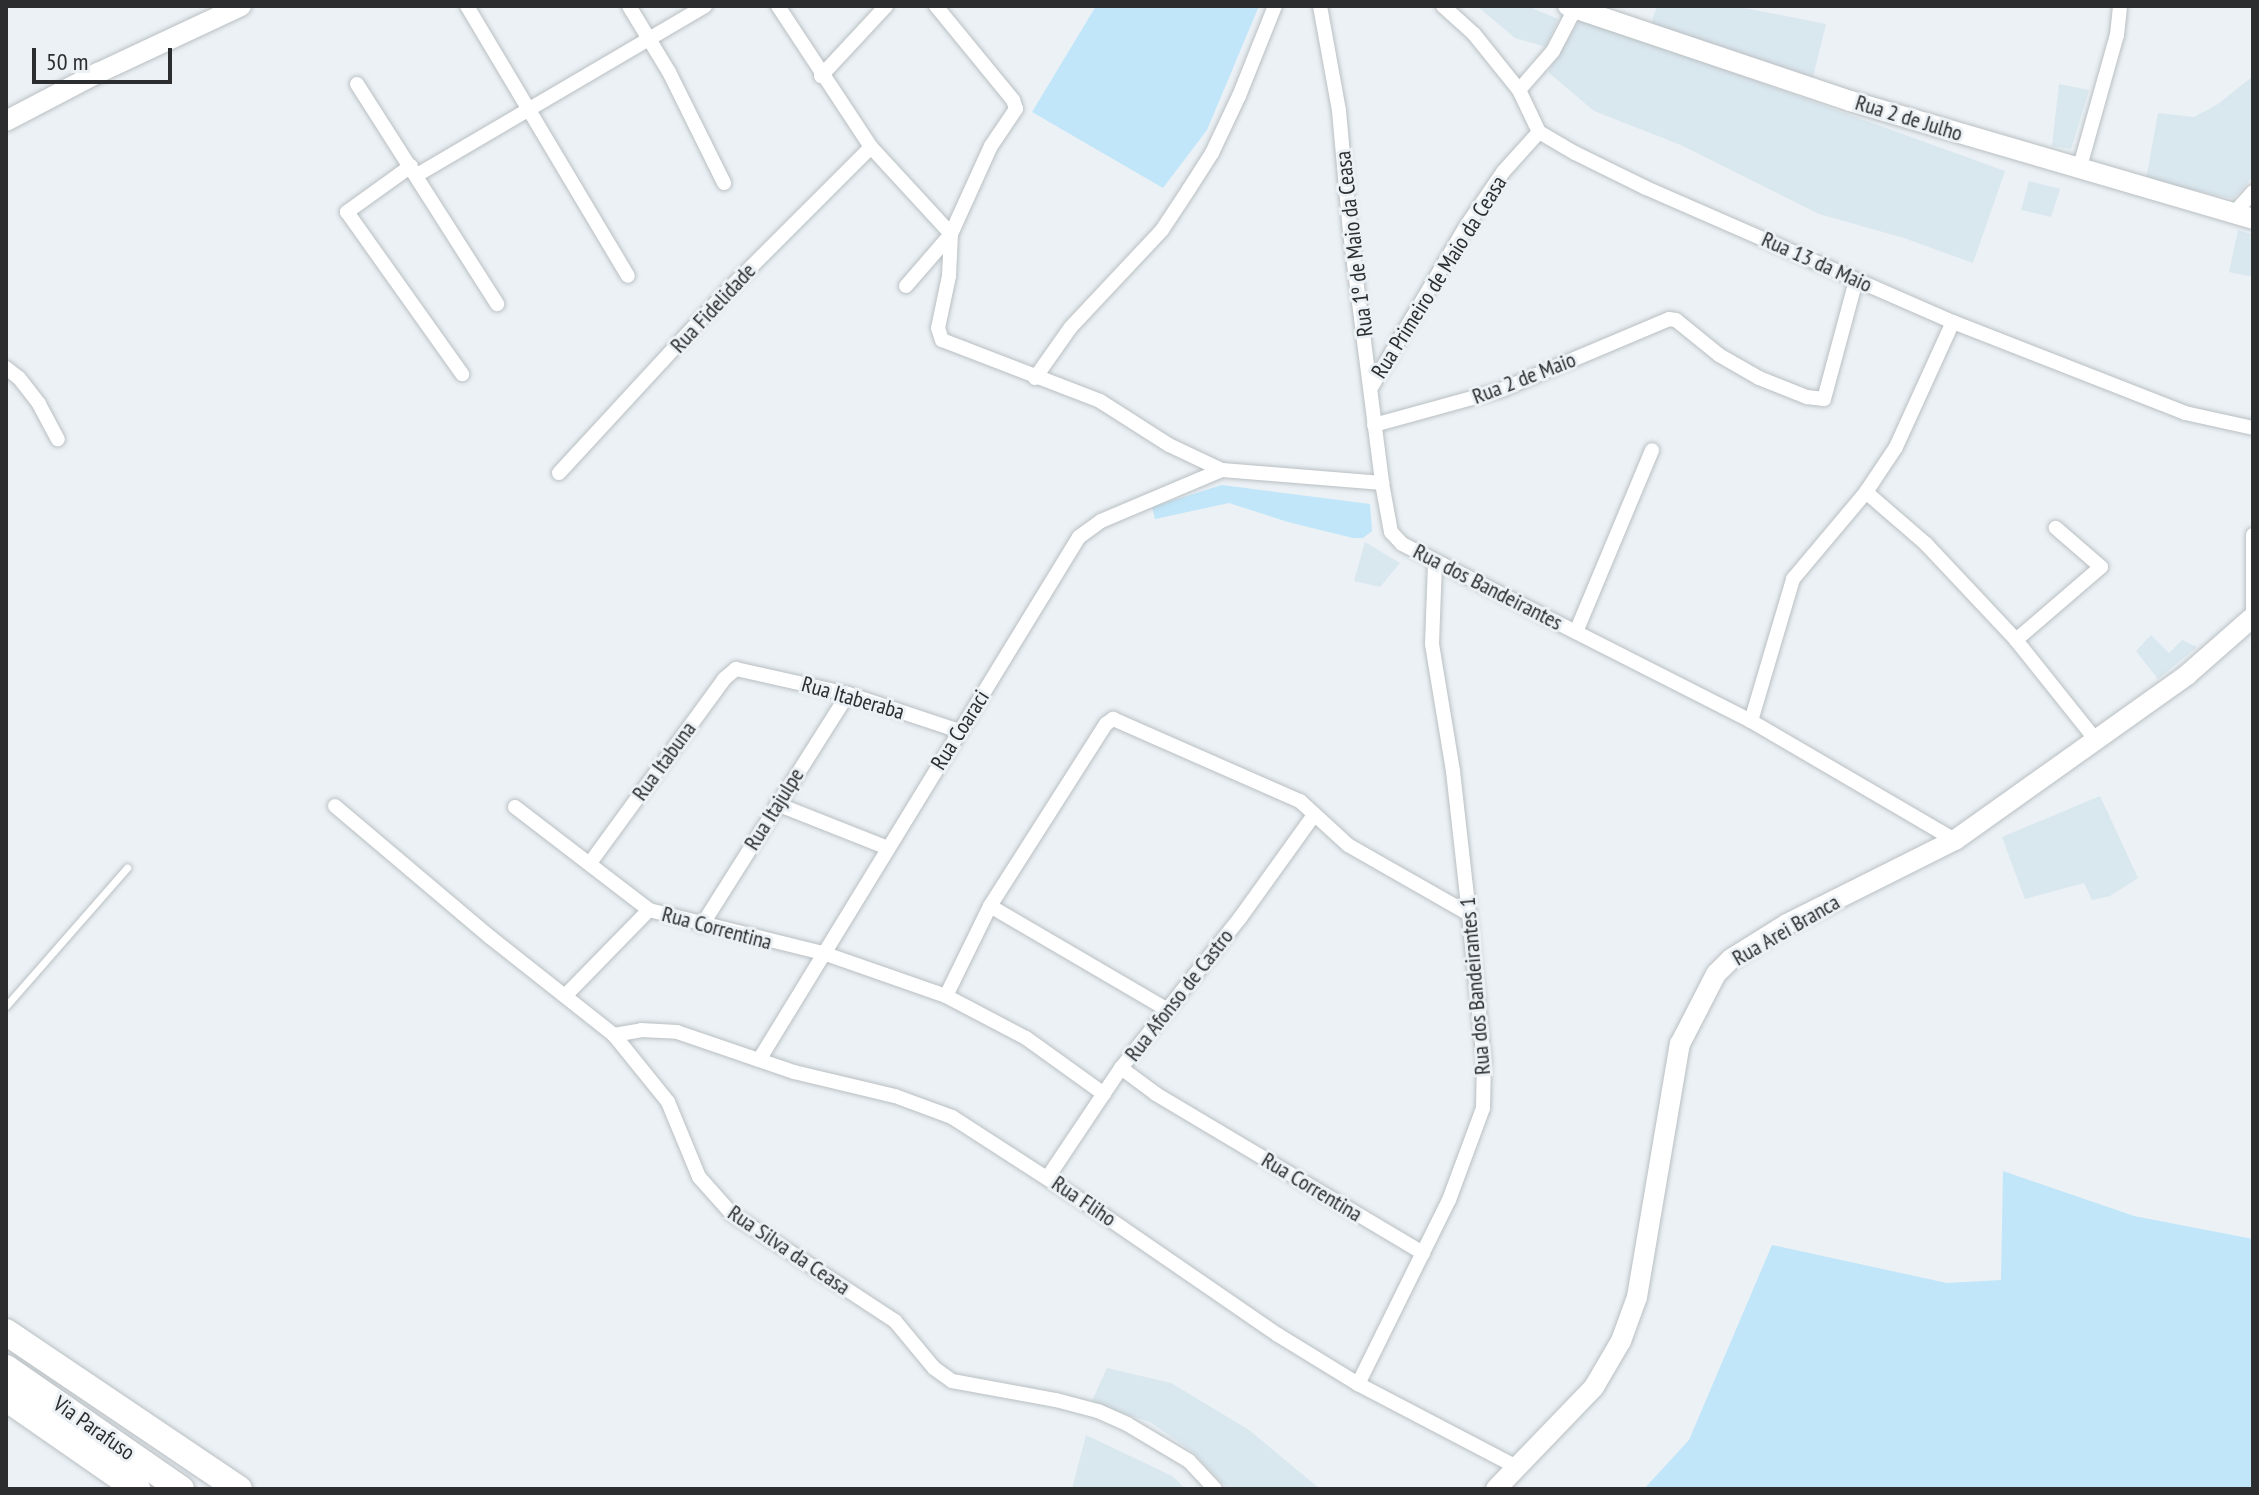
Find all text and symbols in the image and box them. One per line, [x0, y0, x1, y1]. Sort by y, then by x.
scale bar [36, 32, 176, 82]
text: 50 m [46, 46, 88, 77]
street label: Rua 2 de Julho [1852, 89, 1966, 147]
street label: Rua 1º de Maio da Ceasa [1330, 150, 1378, 338]
street label: Rua Primeiro de Maio da Ceasa [1366, 171, 1512, 383]
street label: Rua 13 da Maio [1758, 226, 1876, 298]
street label: Rua Fidelidade [665, 258, 761, 358]
street label: Rua 2 de Maio [1469, 346, 1579, 410]
street label: Rua dos Bandeirantes [1409, 538, 1567, 636]
street label: Rua Itaberaba [799, 671, 907, 725]
street label: Rua Coaraci [925, 685, 995, 775]
street label: Rua Itabuna [627, 716, 701, 806]
street label: Rua Itajulpe [739, 763, 809, 855]
street label: Rua Arei Branca [1727, 889, 1845, 971]
street label: Rua dos Bandeirantes 1 [1454, 896, 1496, 1076]
street label: Rua Correntina [659, 901, 775, 955]
street label: Rua Afonso de Castro [1119, 923, 1239, 1067]
street label: Rua Correntina [1257, 1147, 1367, 1227]
street label: Rua Fliho [1047, 1170, 1121, 1232]
street label: Rua Silva da Ceasa [723, 1200, 855, 1300]
street label: Via Parafuso [48, 1390, 140, 1466]

